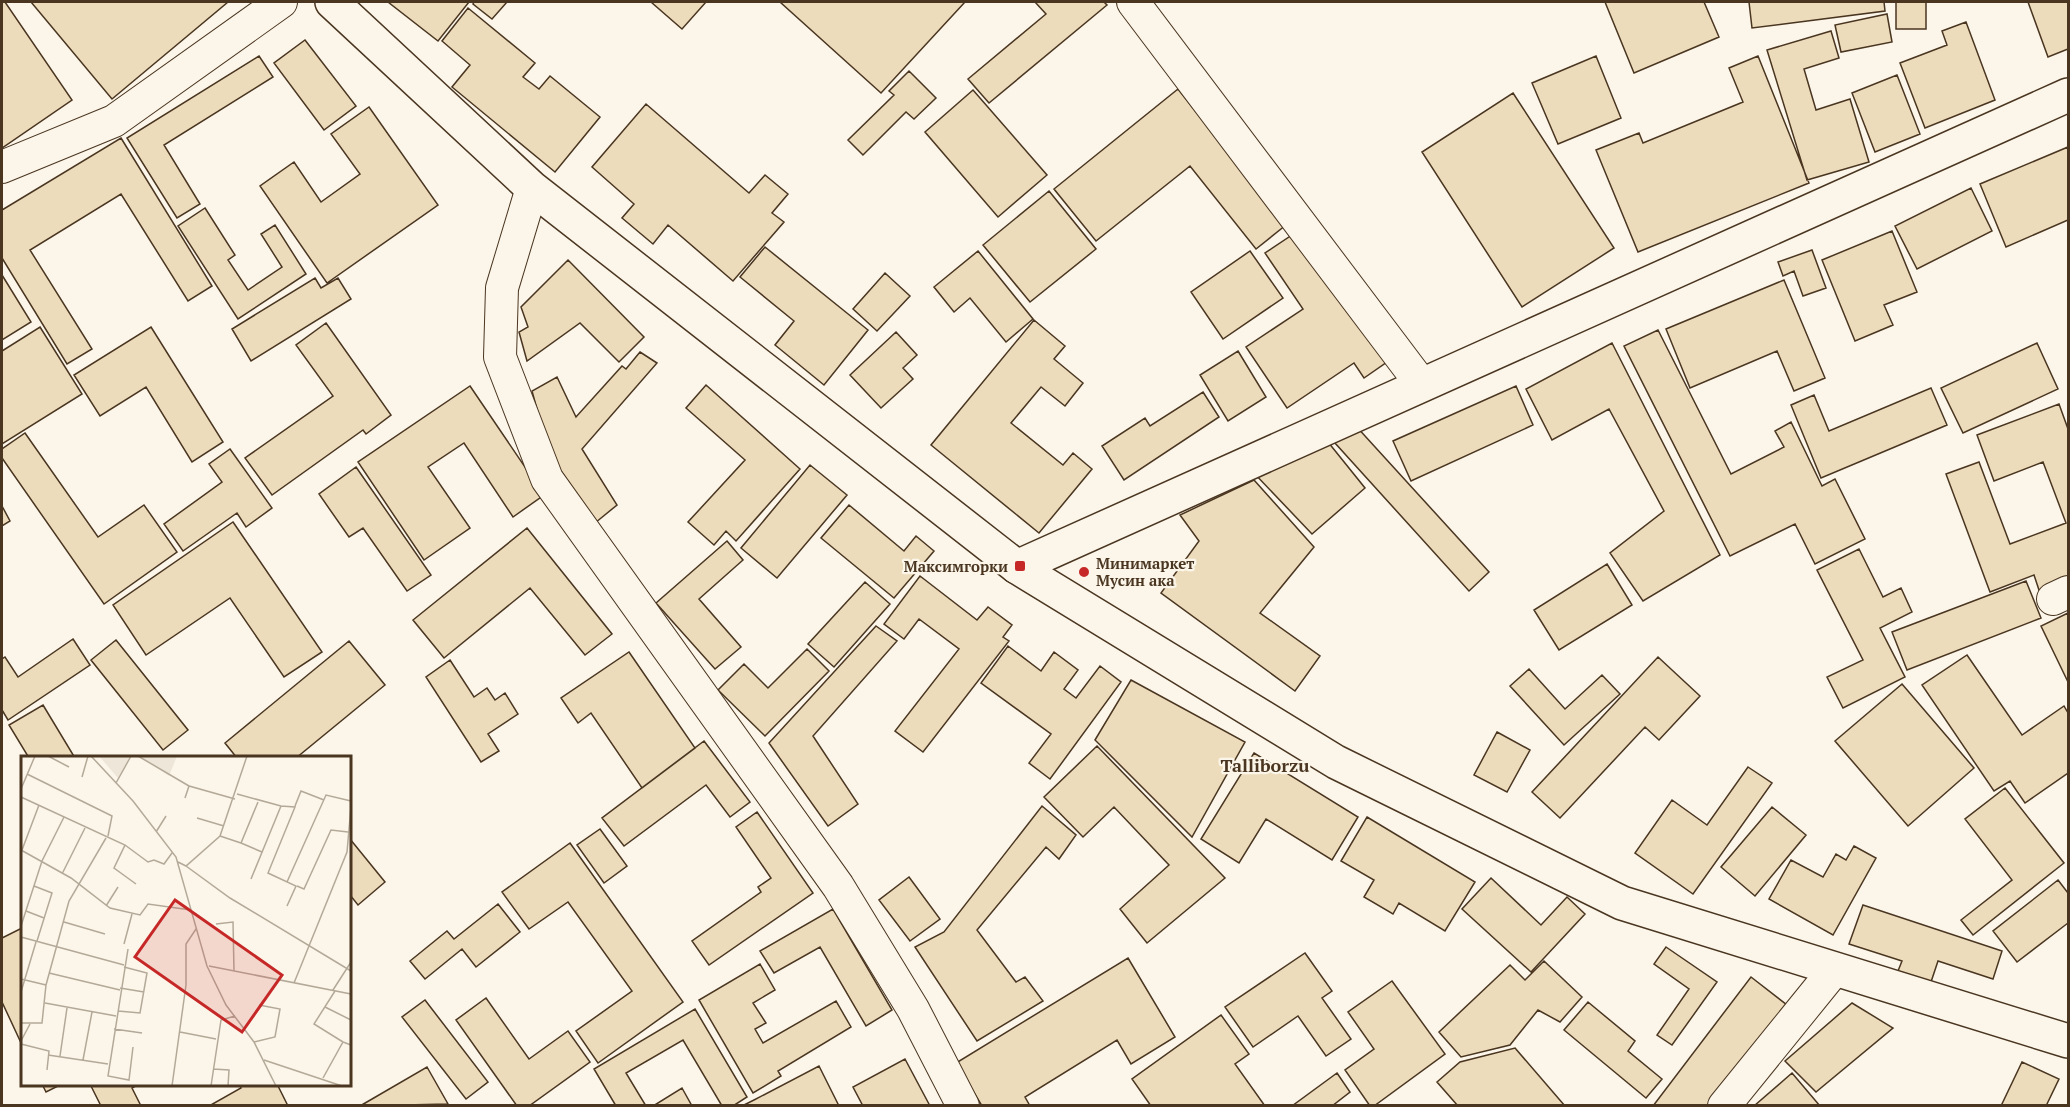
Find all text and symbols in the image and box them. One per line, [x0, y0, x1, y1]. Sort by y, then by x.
place label: Минимаркет Мусин ака [1096, 553, 1194, 590]
place label: Максимгорки [904, 556, 1008, 576]
marker: Максимгорки [1013, 559, 1027, 573]
marker: Минимаркет Мусин ака [1077, 565, 1091, 579]
district label: Talliborzu [1221, 753, 1309, 777]
inset map [21, 756, 351, 1086]

